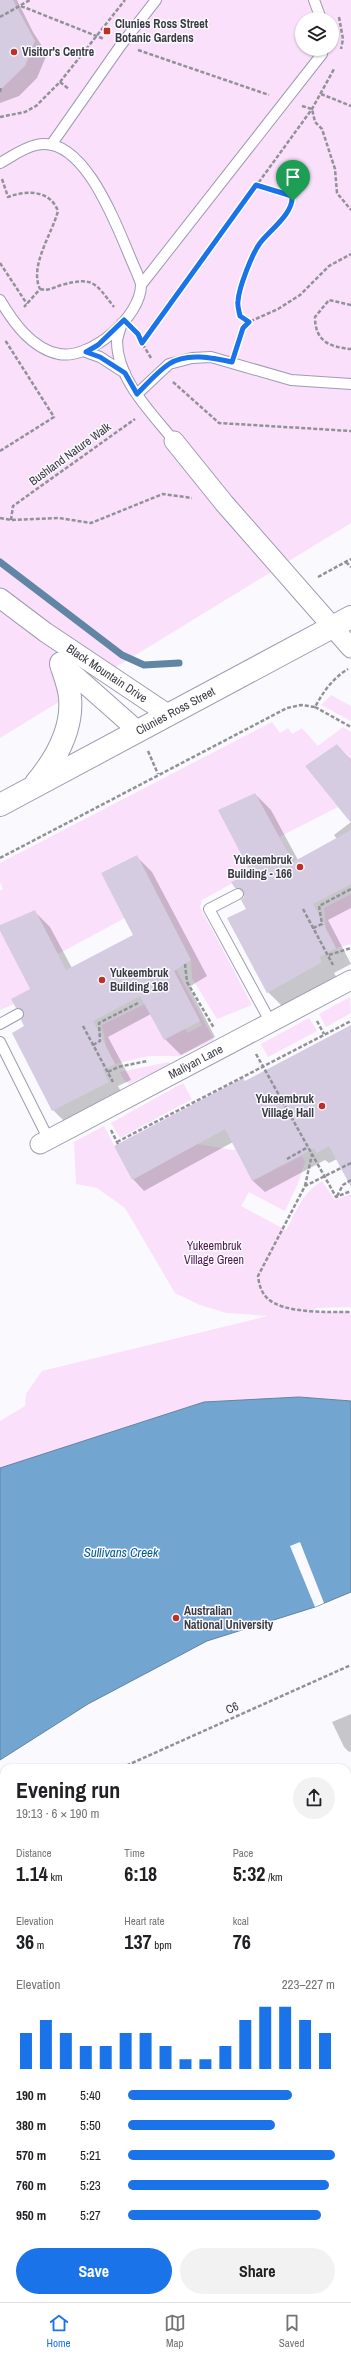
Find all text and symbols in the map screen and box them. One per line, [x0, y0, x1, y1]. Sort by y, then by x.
map controls [295, 12, 339, 56]
button: layers [295, 12, 339, 56]
place label: Clunies Ross Street Botanic Gardens [115, 16, 209, 46]
marker: Clunies Ross Street Botanic Gardens [102, 26, 112, 36]
place label: Visitor's Centre [22, 44, 95, 60]
marker: Visitor's Centre [9, 47, 19, 57]
pin [276, 160, 310, 201]
icon: arrive [282, 166, 304, 188]
street label: Bushland Nature Walk [26, 419, 114, 489]
street label: Black Mountain Drive [63, 641, 151, 706]
street label: Clunies Ross Street [133, 683, 218, 739]
place label: Yukeembruk Building - 166 [227, 852, 293, 882]
marker: Yukeembruk Building - 166 [295, 862, 305, 872]
place label: Yukeembruk Building 168 [110, 965, 169, 995]
marker: Yukeembruk Building 168 [97, 975, 107, 985]
street label: Maliyan Lane [166, 1041, 226, 1083]
place label: Yukeembruk Village Hall [255, 1091, 315, 1121]
marker: Yukeembruk Village Hall [317, 1101, 327, 1111]
park label: Yukeembruk Village Green [184, 1238, 244, 1268]
water label: Sullivans Creek [84, 1544, 159, 1561]
place label: Australian National University [184, 1603, 274, 1633]
marker: Australian National University [171, 1613, 181, 1623]
street label: C6 [223, 1698, 241, 1718]
text: Evening run [16, 1775, 120, 1805]
button: share [293, 1777, 335, 1819]
text: 19:13 · 6 × 190 m [16, 1805, 99, 1822]
text: Distance [16, 1846, 52, 1860]
text: Time [124, 1846, 145, 1860]
text: Pace [233, 1846, 253, 1860]
text: 1.14 [16, 1860, 48, 1887]
text: 6:18 [124, 1860, 157, 1887]
text: 5:32 [233, 1860, 265, 1887]
text: km [48, 1870, 62, 1884]
text: /km [265, 1870, 283, 1884]
text: Elevation [16, 1914, 54, 1928]
text: Heart rate [124, 1914, 164, 1928]
text: kcal [233, 1914, 249, 1928]
text: 36 [16, 1928, 34, 1955]
text: 137 [124, 1928, 152, 1955]
text: 76 [233, 1928, 251, 1955]
text: m [34, 1938, 44, 1952]
text: bpm [152, 1938, 172, 1952]
text: Elevation [16, 1976, 60, 1993]
text: 223–227 m [282, 1976, 335, 1993]
text: 190 m [16, 2087, 46, 2104]
text: 5:40 [80, 2087, 101, 2104]
text: 380 m [16, 2117, 46, 2134]
text: 5:50 [80, 2117, 101, 2134]
text: 570 m [16, 2147, 46, 2164]
text: 5:21 [80, 2147, 101, 2164]
text: 760 m [16, 2177, 46, 2194]
text: 5:23 [80, 2177, 101, 2194]
text: 950 m [16, 2207, 46, 2224]
text: 5:27 [80, 2207, 101, 2224]
button: Save [16, 2248, 172, 2294]
button: Share [180, 2248, 335, 2294]
tab: Home [47, 2312, 71, 2350]
tab: Map [164, 2312, 186, 2350]
tab: Saved [279, 2312, 304, 2350]

